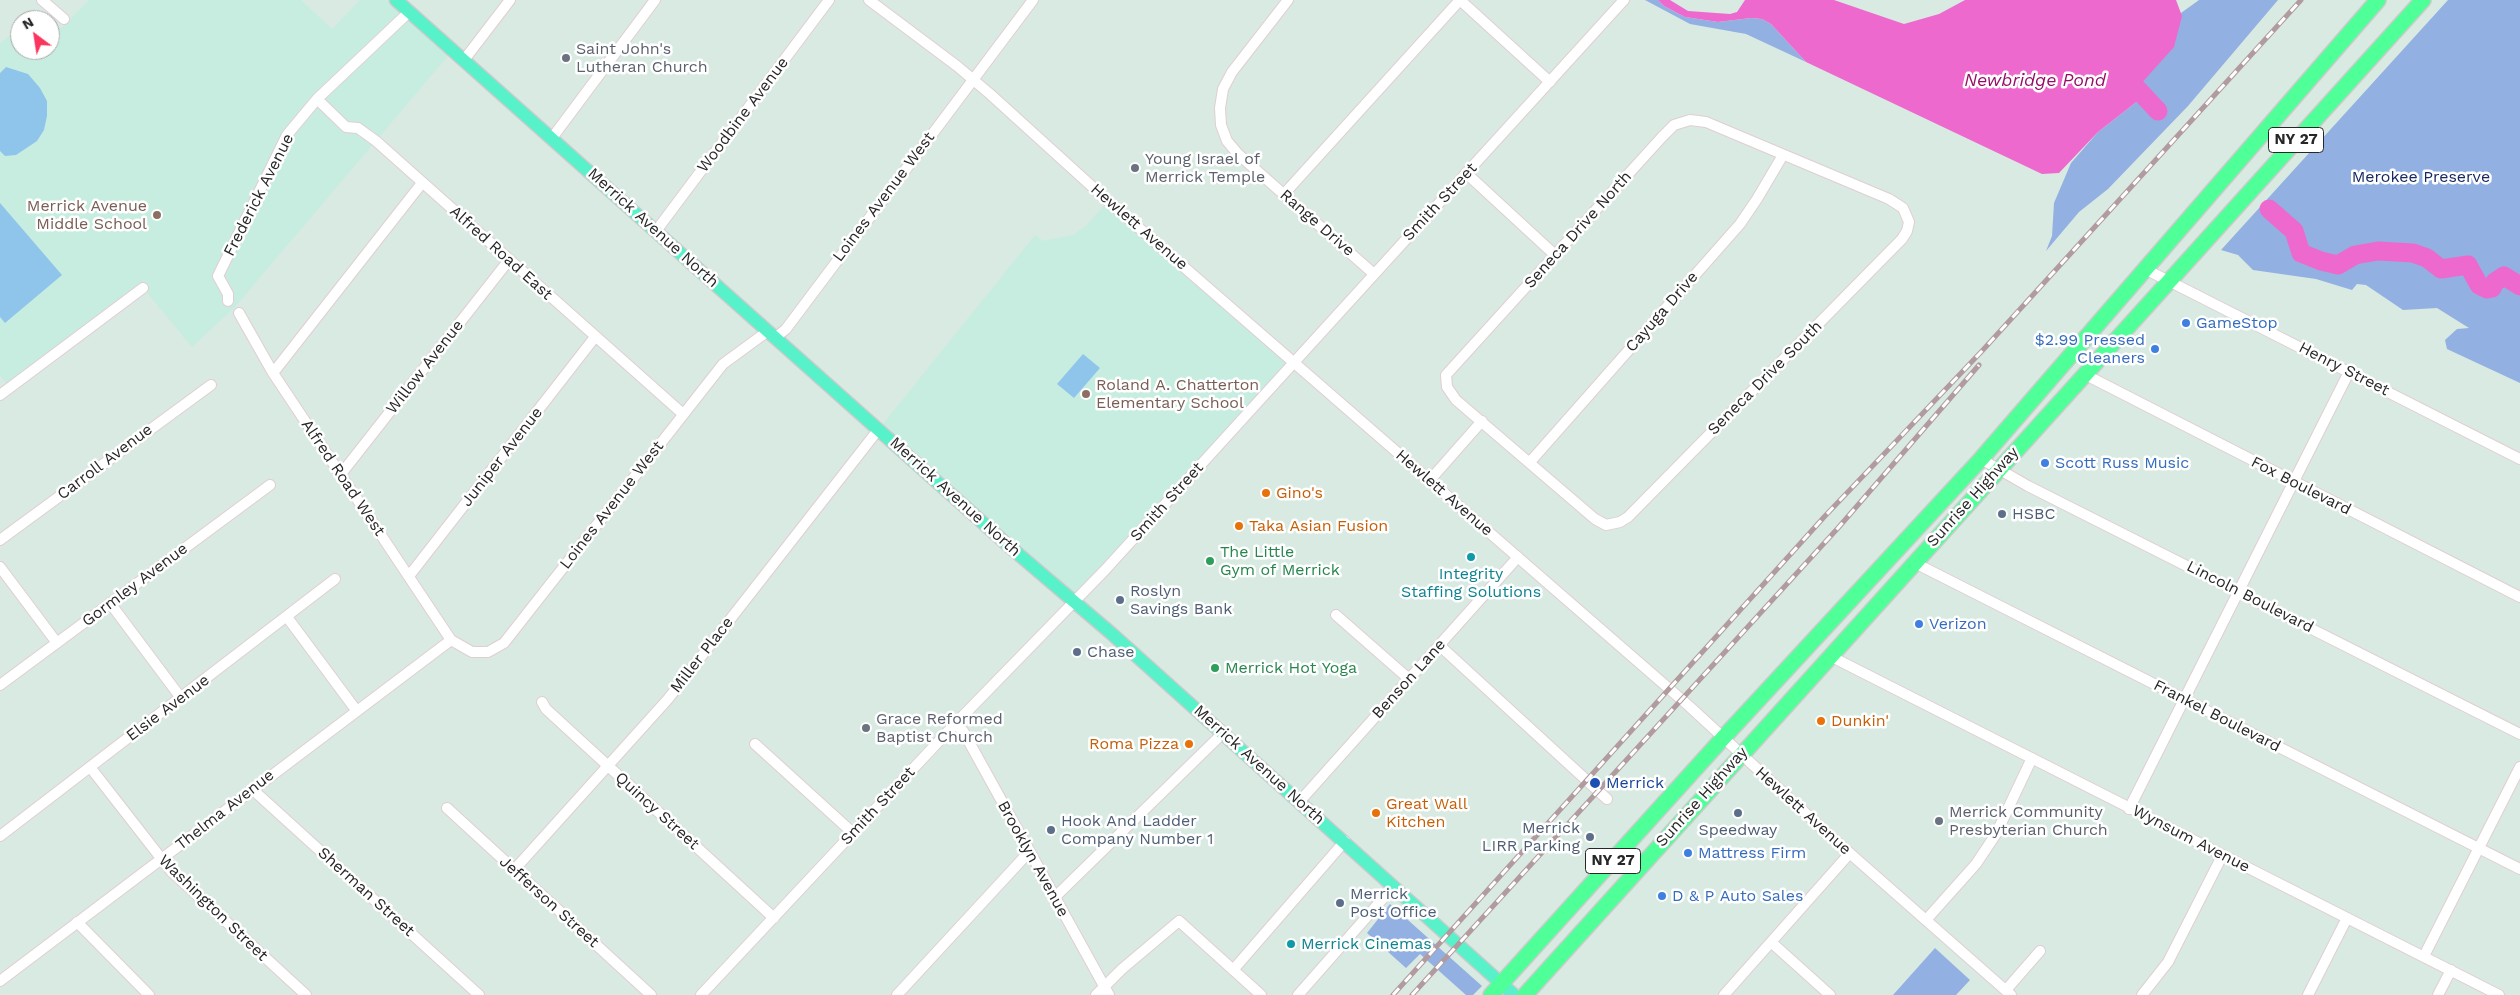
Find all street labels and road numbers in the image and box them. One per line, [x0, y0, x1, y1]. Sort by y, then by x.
street label: Woodbine Avenue [693, 54, 793, 176]
street label: Loines Avenue West [829, 128, 939, 266]
road number: NY 27 [2268, 128, 2324, 152]
street label: Frederick Avenue [220, 131, 298, 259]
street label: Smith Street [1399, 159, 1481, 245]
street label: Merrick Avenue North [584, 164, 722, 292]
street label: Seneca Drive North [1520, 167, 1636, 293]
street label: Hewlett Avenue [1087, 180, 1191, 274]
street label: Range Drive [1276, 185, 1358, 261]
street label: Alfred Road East [446, 202, 556, 304]
street label: Cayuga Drive [1622, 268, 1702, 356]
street label: Willow Avenue [382, 316, 468, 418]
street label: Seneca Drive South [1704, 317, 1826, 439]
street label: Henry Street [2295, 338, 2393, 400]
street label: Juniper Avenue [457, 404, 547, 510]
street label: Alfred Road West [297, 416, 389, 540]
street label: Carroll Avenue [54, 420, 156, 504]
street label: Merrick Avenue North [886, 433, 1024, 561]
street label: Loines Avenue West [556, 437, 668, 573]
street label: Sunrise Highway [1923, 443, 2023, 551]
street label: Hewlett Avenue [1392, 446, 1496, 540]
street label: Fox Boulevard [2248, 453, 2354, 519]
street label: Smith Street [1126, 458, 1208, 546]
street label: Gormley Avenue [79, 539, 191, 631]
street label: Lincoln Boulevard [2183, 557, 2317, 637]
street label: Miller Place [666, 613, 738, 697]
street label: Benson Lane [1368, 635, 1450, 723]
street label: Elsie Avenue [123, 671, 213, 745]
street label: Frankel Boulevard [2150, 676, 2284, 756]
street label: Merrick Avenue North [1190, 701, 1328, 829]
street label: Sunrise Highway [1652, 743, 1752, 851]
street label: Smith Street [837, 763, 919, 849]
street label: Hewlett Avenue [1751, 763, 1855, 859]
street label: Thelma Avenue [172, 766, 278, 854]
street label: Quincy Street [611, 768, 703, 854]
street label: Brooklyn Avenue [993, 798, 1073, 920]
street label: Wynsum Avenue [2129, 801, 2253, 877]
street label: Sherman Street [314, 843, 418, 941]
road number: NY 27 [1586, 848, 1640, 874]
street label: Washington Street [154, 851, 272, 965]
street label: Jefferson Street [495, 852, 603, 952]

